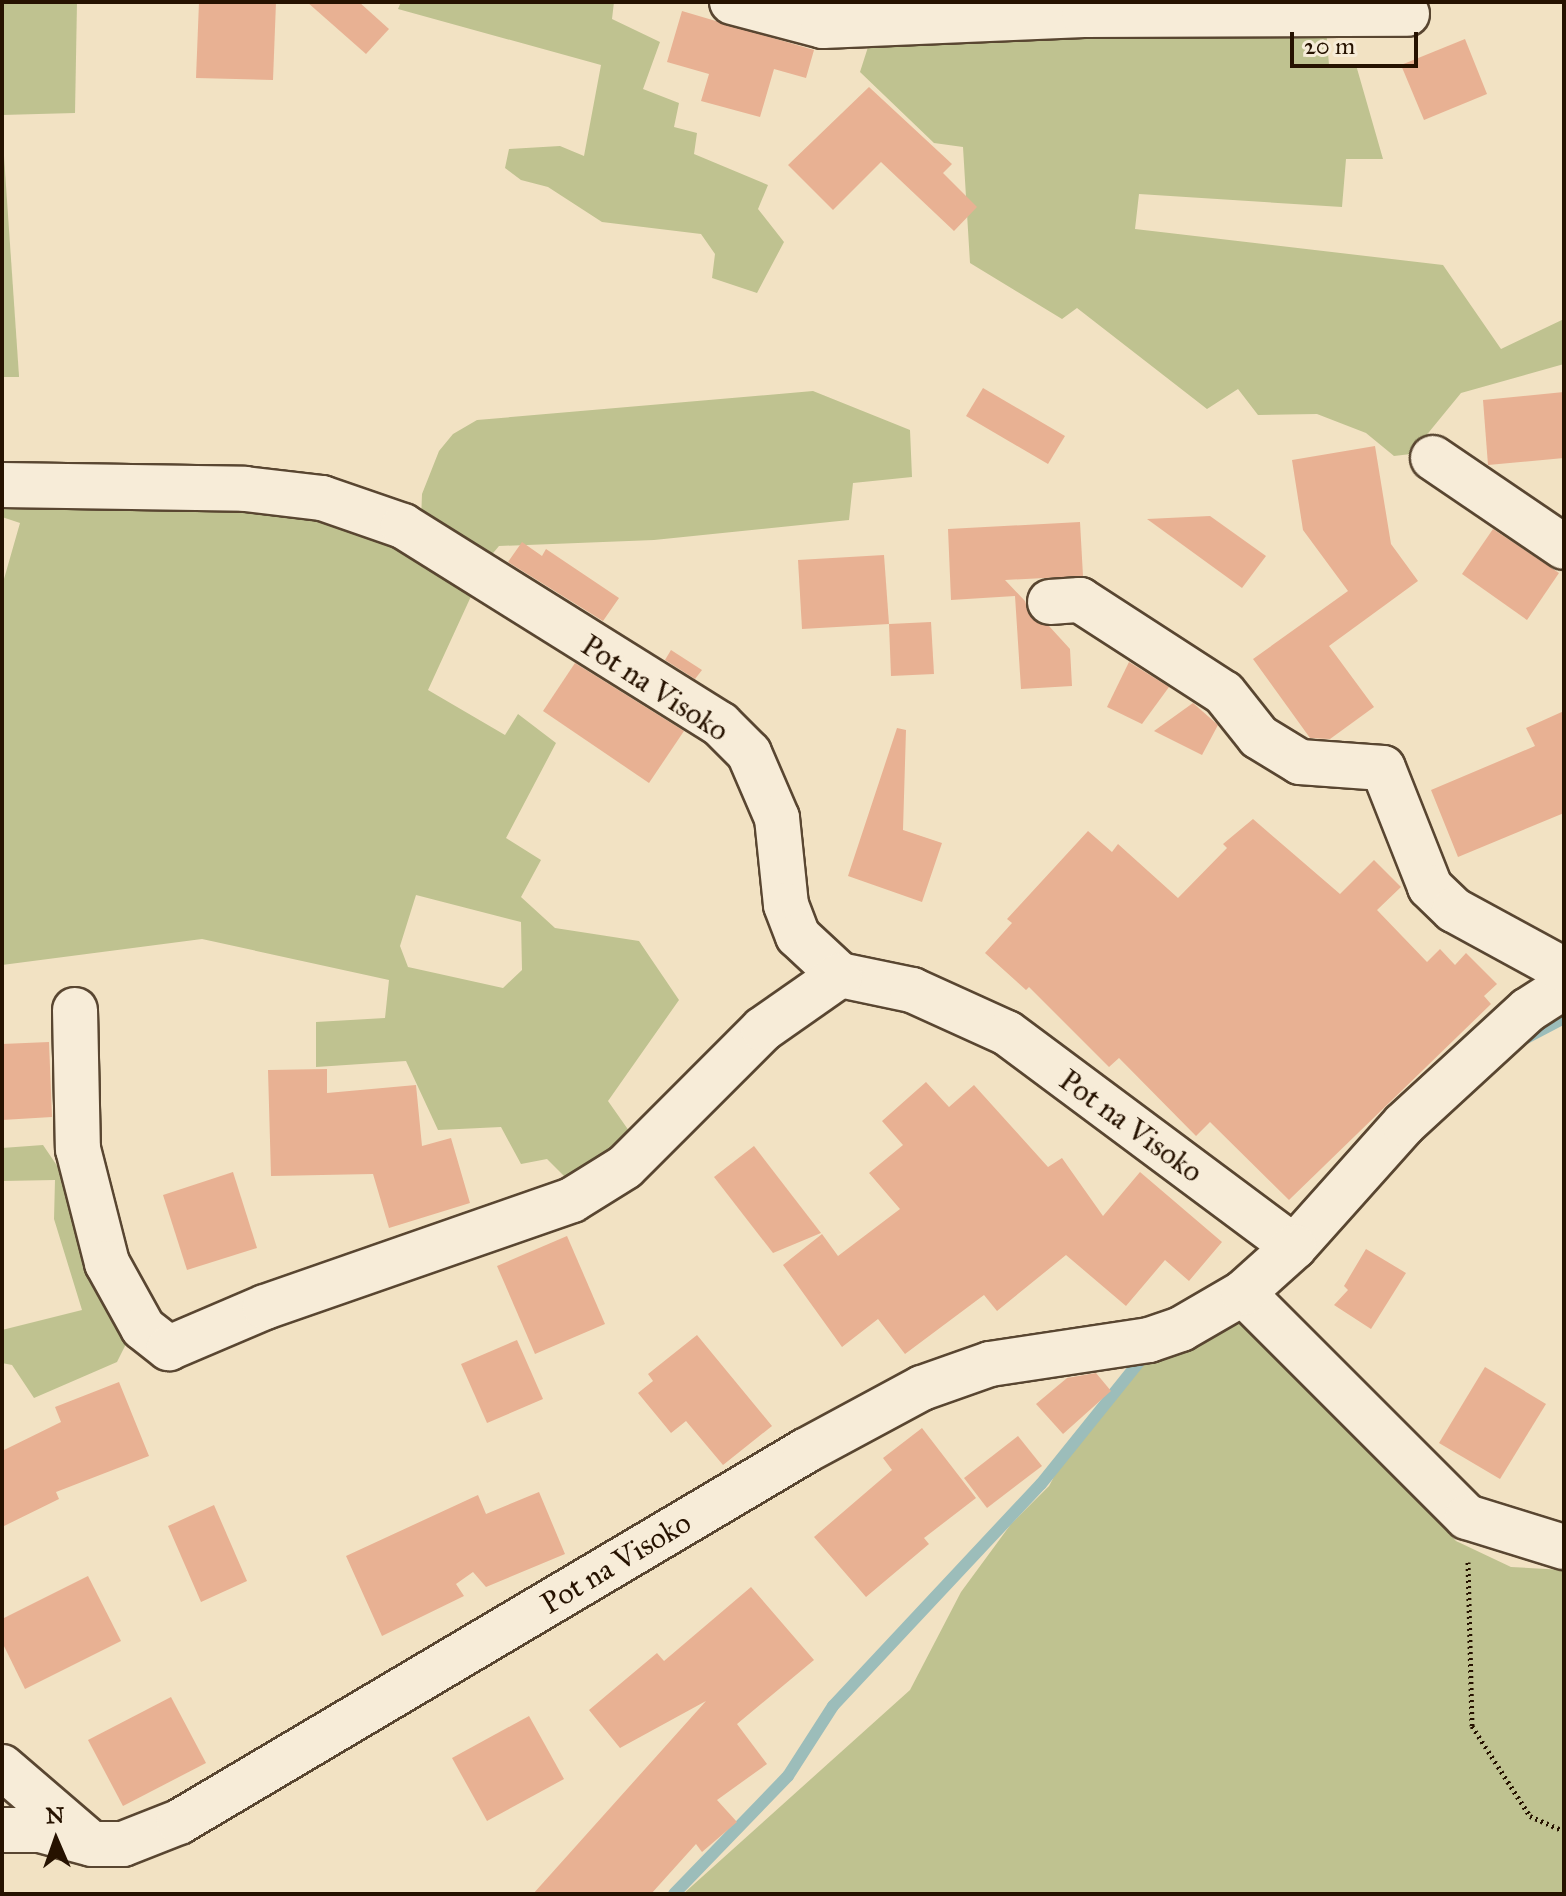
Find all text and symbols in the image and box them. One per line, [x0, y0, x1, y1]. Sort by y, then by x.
scale bar [1294, 16, 1422, 66]
text: 20 m [1304, 31, 1355, 61]
street label: Pot na Visoko [575, 627, 735, 749]
street label: Pot na Visoko [1052, 1062, 1210, 1190]
street label: Pot na Visoko [535, 1504, 697, 1622]
north arrow [16, 1800, 96, 1880]
text: N [45, 1802, 65, 1829]

